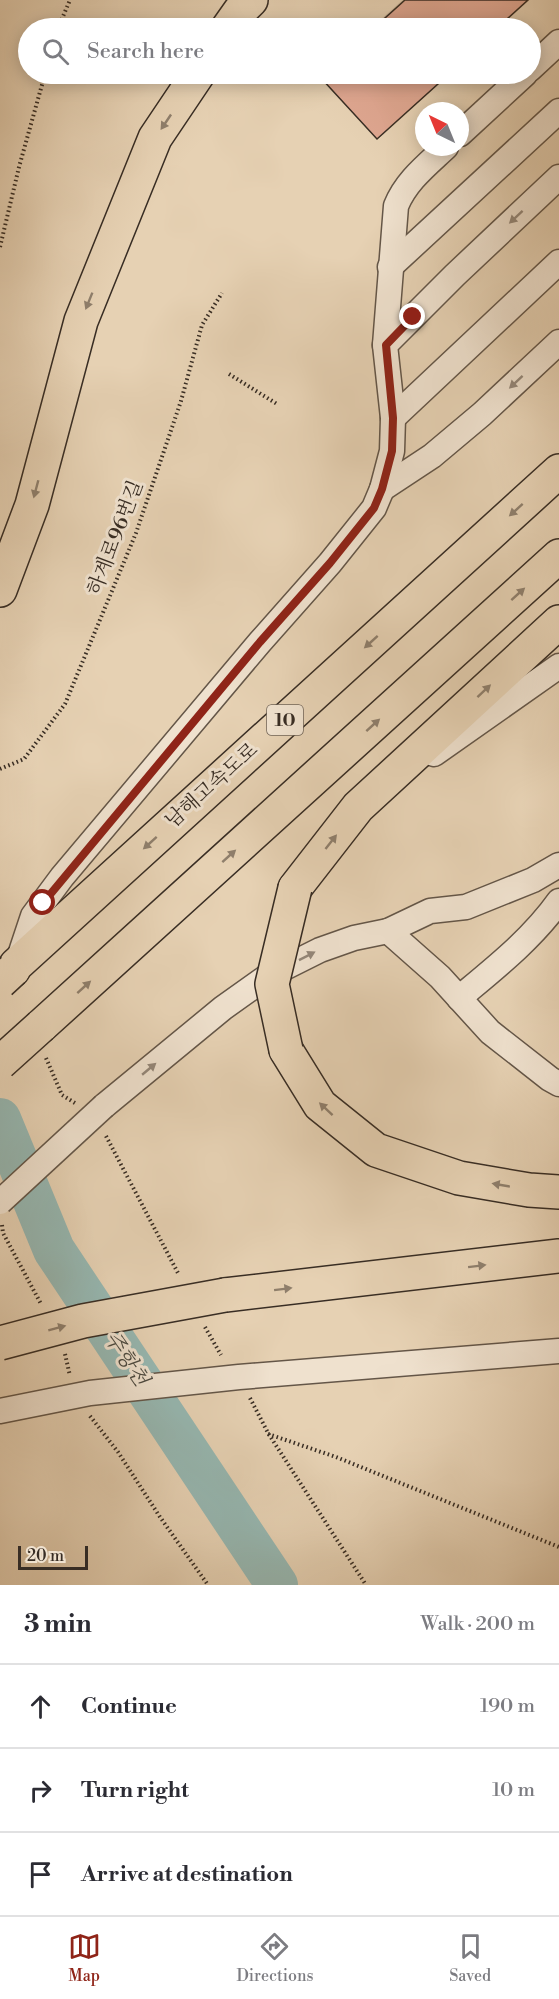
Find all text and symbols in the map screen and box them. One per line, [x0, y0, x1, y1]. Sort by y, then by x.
search box [18, 18, 541, 84]
icon: search [39, 35, 72, 68]
text: Search here [87, 38, 204, 65]
north arrow [415, 102, 469, 156]
one-way arrow [161, 114, 172, 130]
one-way arrow [509, 210, 524, 224]
one-way arrow [84, 292, 93, 310]
route end [399, 303, 425, 329]
one-way arrow [509, 375, 524, 389]
street label: 하계로96번길 [83, 477, 149, 599]
one-way arrow [31, 479, 41, 498]
one-way arrow [508, 503, 523, 517]
one-way arrow [510, 588, 525, 601]
one-way arrow [365, 634, 379, 648]
one-way arrow [477, 684, 492, 698]
road number: 10 [267, 705, 303, 735]
one-way arrow [366, 718, 381, 732]
street label: 남해고속도로 [161, 738, 263, 834]
one-way arrow [324, 834, 337, 850]
one-way arrow [142, 836, 157, 850]
one-way arrow [221, 850, 236, 863]
route start [29, 889, 55, 915]
one-way arrow [299, 951, 316, 961]
one-way arrow [77, 980, 92, 994]
one-way arrow [141, 1063, 156, 1076]
one-way arrow [319, 1103, 334, 1116]
one-way arrow [491, 1180, 510, 1189]
one-way arrow [467, 1261, 486, 1271]
one-way arrow [274, 1284, 293, 1293]
one-way arrow [47, 1322, 66, 1332]
water label: 주항천 [98, 1327, 155, 1393]
scale bar [18, 1543, 88, 1570]
text: 20 m [27, 1546, 64, 1566]
text: 3 min [24, 1608, 92, 1640]
text: Walk · 200 m [421, 1612, 535, 1637]
icon: ahead [24, 1690, 57, 1723]
text: Continue [81, 1693, 177, 1720]
text: 190 m [480, 1694, 535, 1719]
icon: right [24, 1774, 57, 1807]
text: Turn right [81, 1777, 189, 1804]
text: 10 m [492, 1778, 535, 1803]
icon: arrive [24, 1858, 57, 1891]
text: Arrive at destination [81, 1861, 293, 1888]
tab: Map [68, 1930, 101, 1986]
tab: Directions [236, 1930, 314, 1986]
tab: Saved [449, 1930, 491, 1986]

